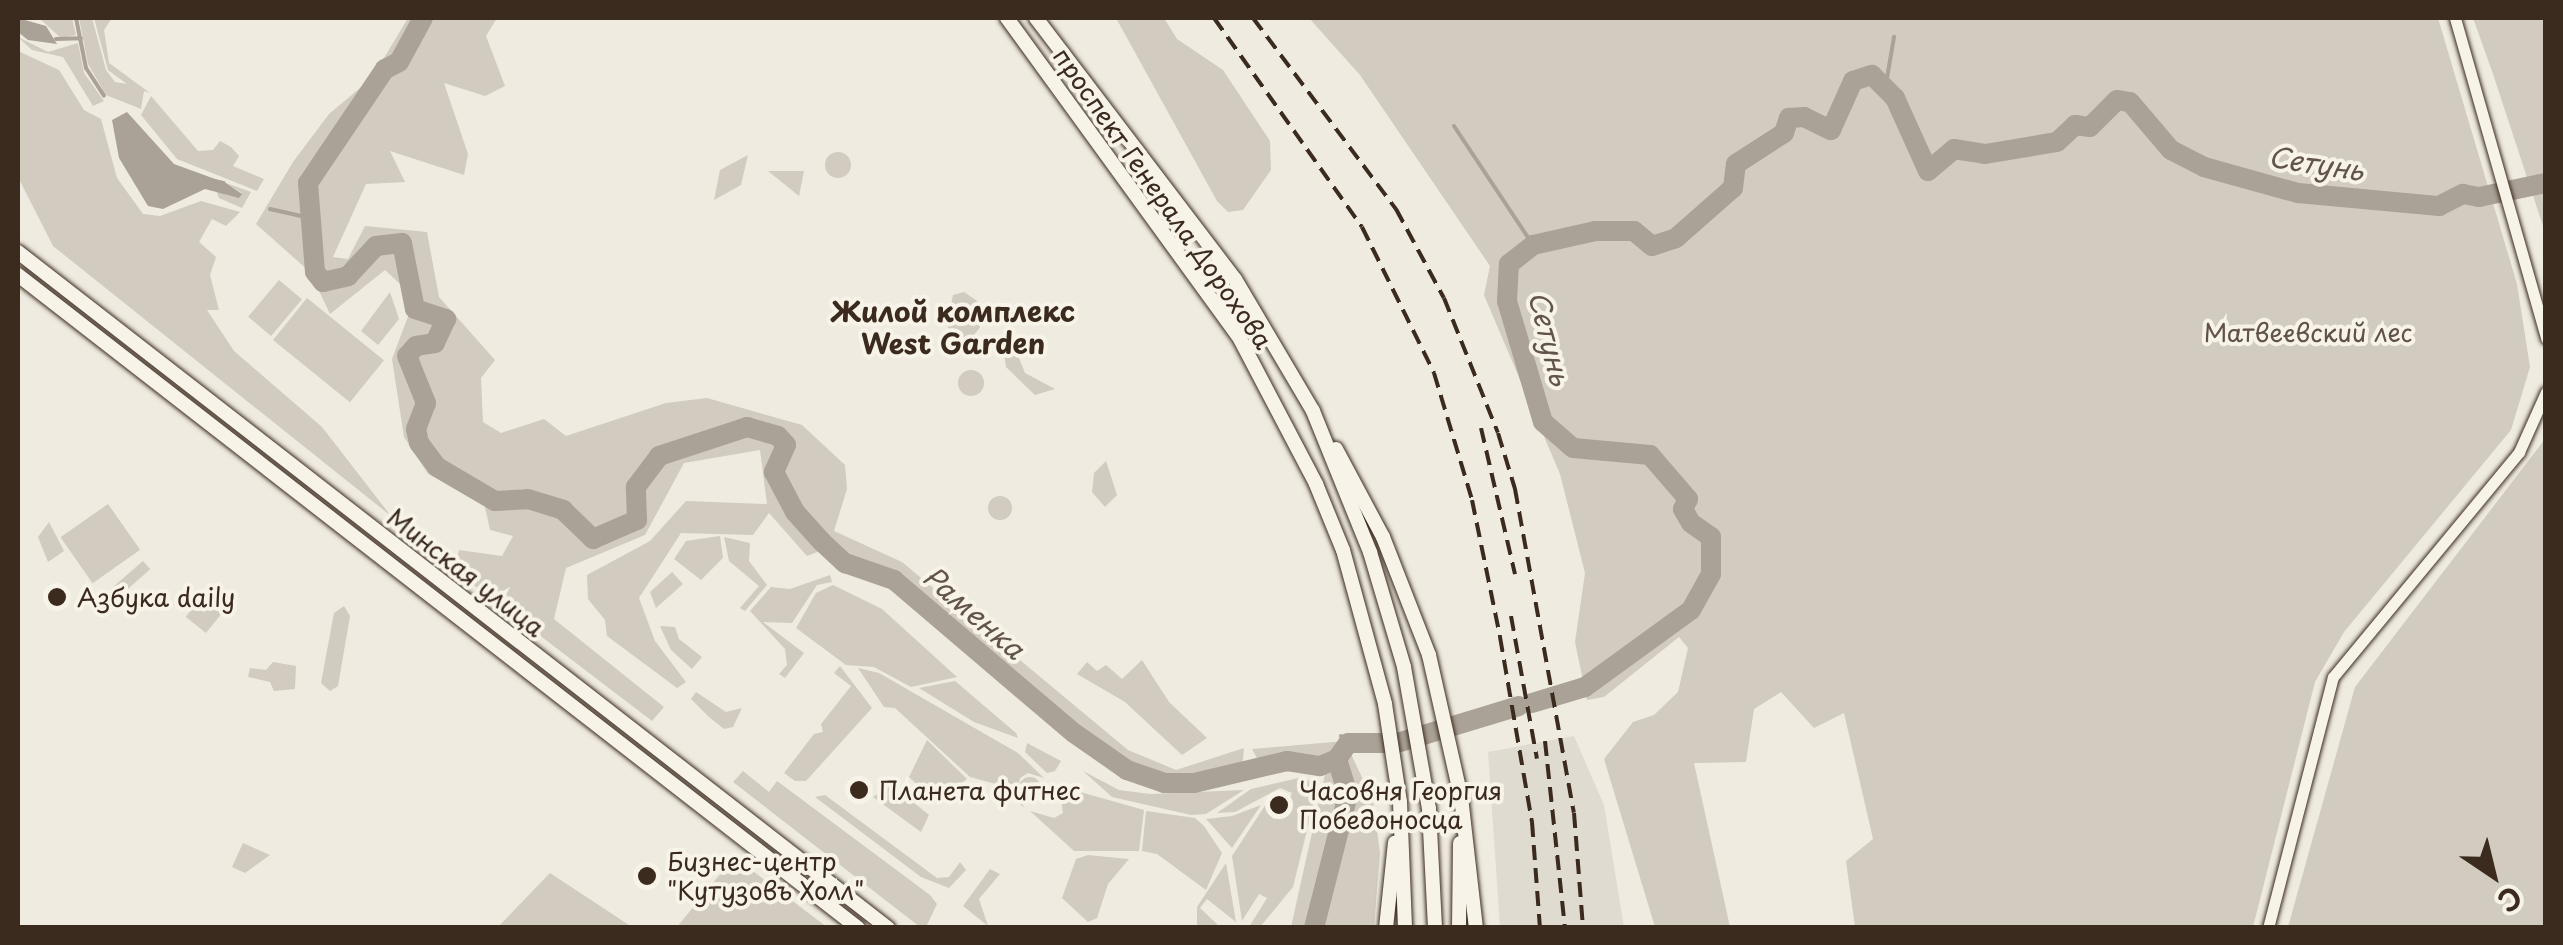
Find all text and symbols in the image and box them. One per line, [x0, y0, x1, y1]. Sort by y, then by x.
street label: проспект Генерала Дорохова [1047, 41, 1279, 355]
water label: Сетунь [2266, 139, 2366, 187]
water label: Сетунь [1522, 287, 1578, 389]
district label: Жилой комплекс West Garden [830, 294, 1076, 360]
park label: Матвеевский лес [2203, 317, 2413, 347]
street label: Минская улица [381, 501, 551, 643]
water label: Раменка [916, 559, 1032, 665]
place label: Азбука daily [77, 582, 236, 612]
marker: Азбука daily [46, 586, 68, 608]
place label: Планета фитнес [879, 775, 1080, 805]
place label: Часовня Георгия Победоносца [1299, 776, 1502, 835]
marker: Планета фитнес [848, 779, 870, 801]
marker: Часовня Георгия Победоносца [1268, 794, 1290, 816]
north arrow [2443, 825, 2543, 925]
place label: Бизнес-центр "Кутузовъ Холл" [667, 847, 864, 906]
marker: Бизнес-центр "Кутузовъ Холл" [636, 865, 658, 887]
text: С [2490, 876, 2531, 924]

